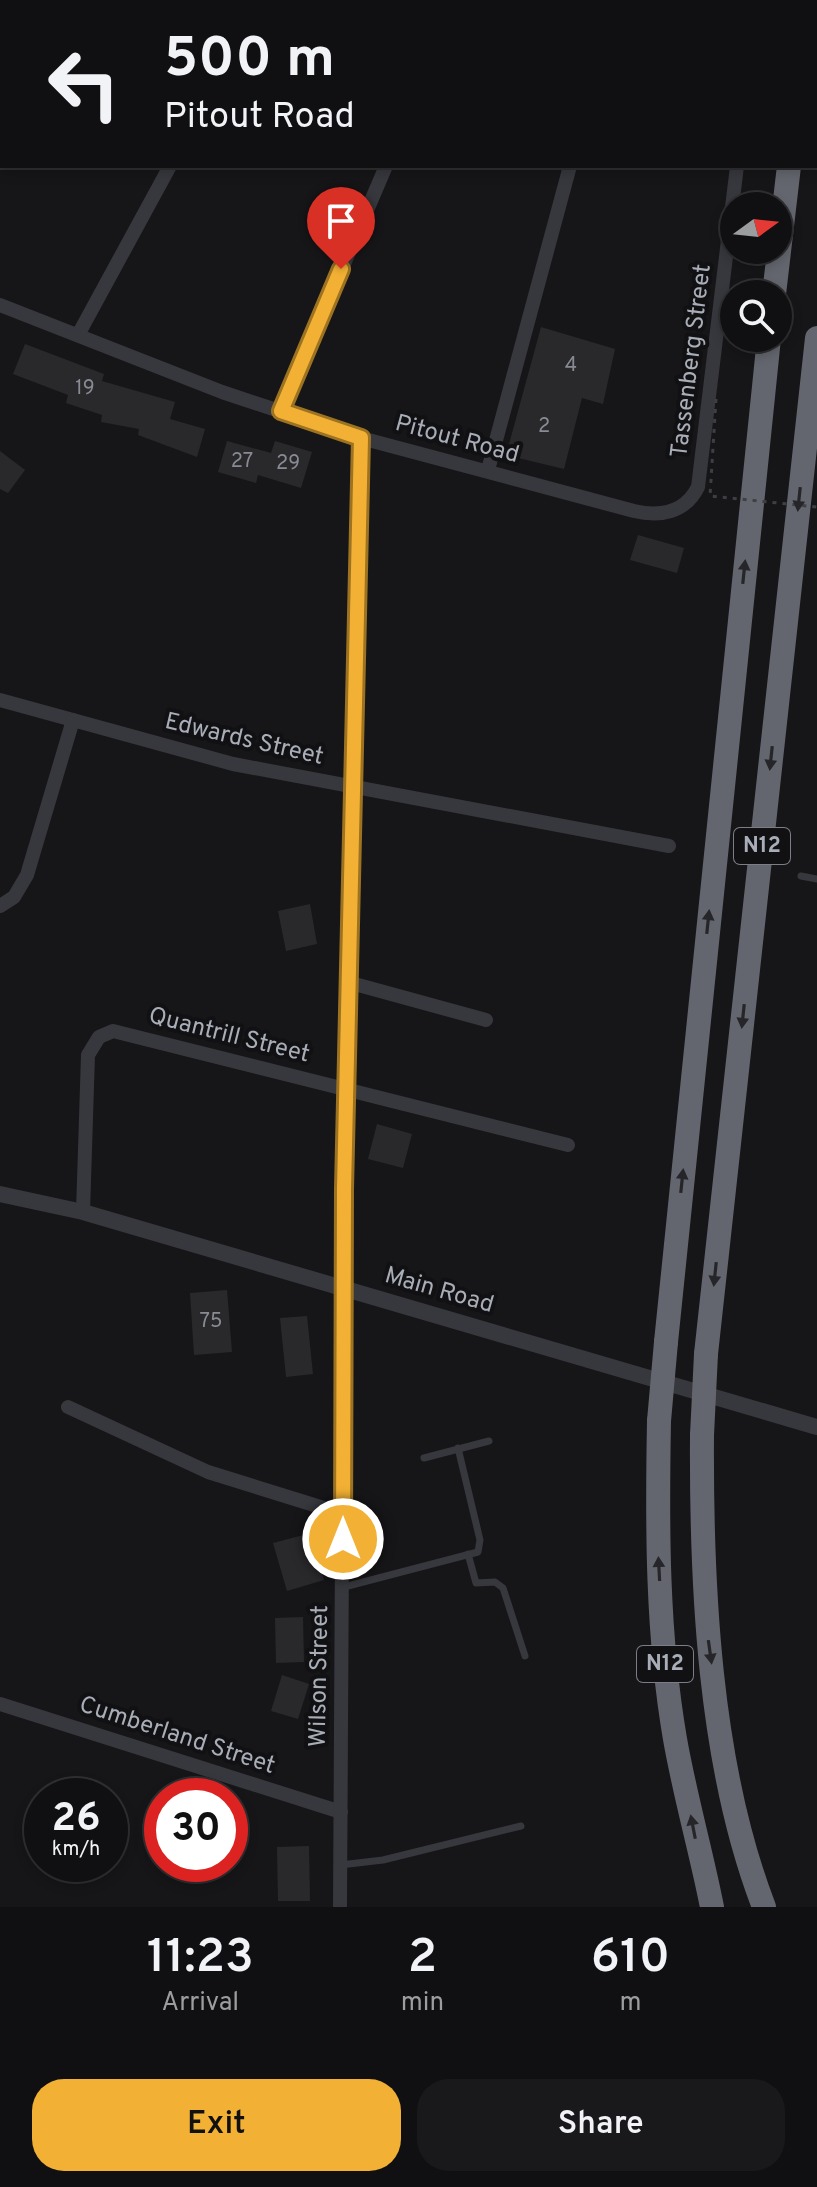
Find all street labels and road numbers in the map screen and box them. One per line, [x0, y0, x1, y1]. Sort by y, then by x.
street label: Tassenberg Street [665, 262, 719, 460]
street label: Pitout Road [392, 409, 522, 471]
street label: Edwards Street [162, 707, 326, 773]
road number: N12 [734, 828, 790, 864]
street label: Quantrill Street [145, 1001, 313, 1071]
street label: Main Road [381, 1261, 497, 1321]
street label: Wilson Street [304, 1605, 336, 1747]
road number: N12 [637, 1646, 693, 1682]
street label: Cumberland Street [75, 1690, 279, 1782]

